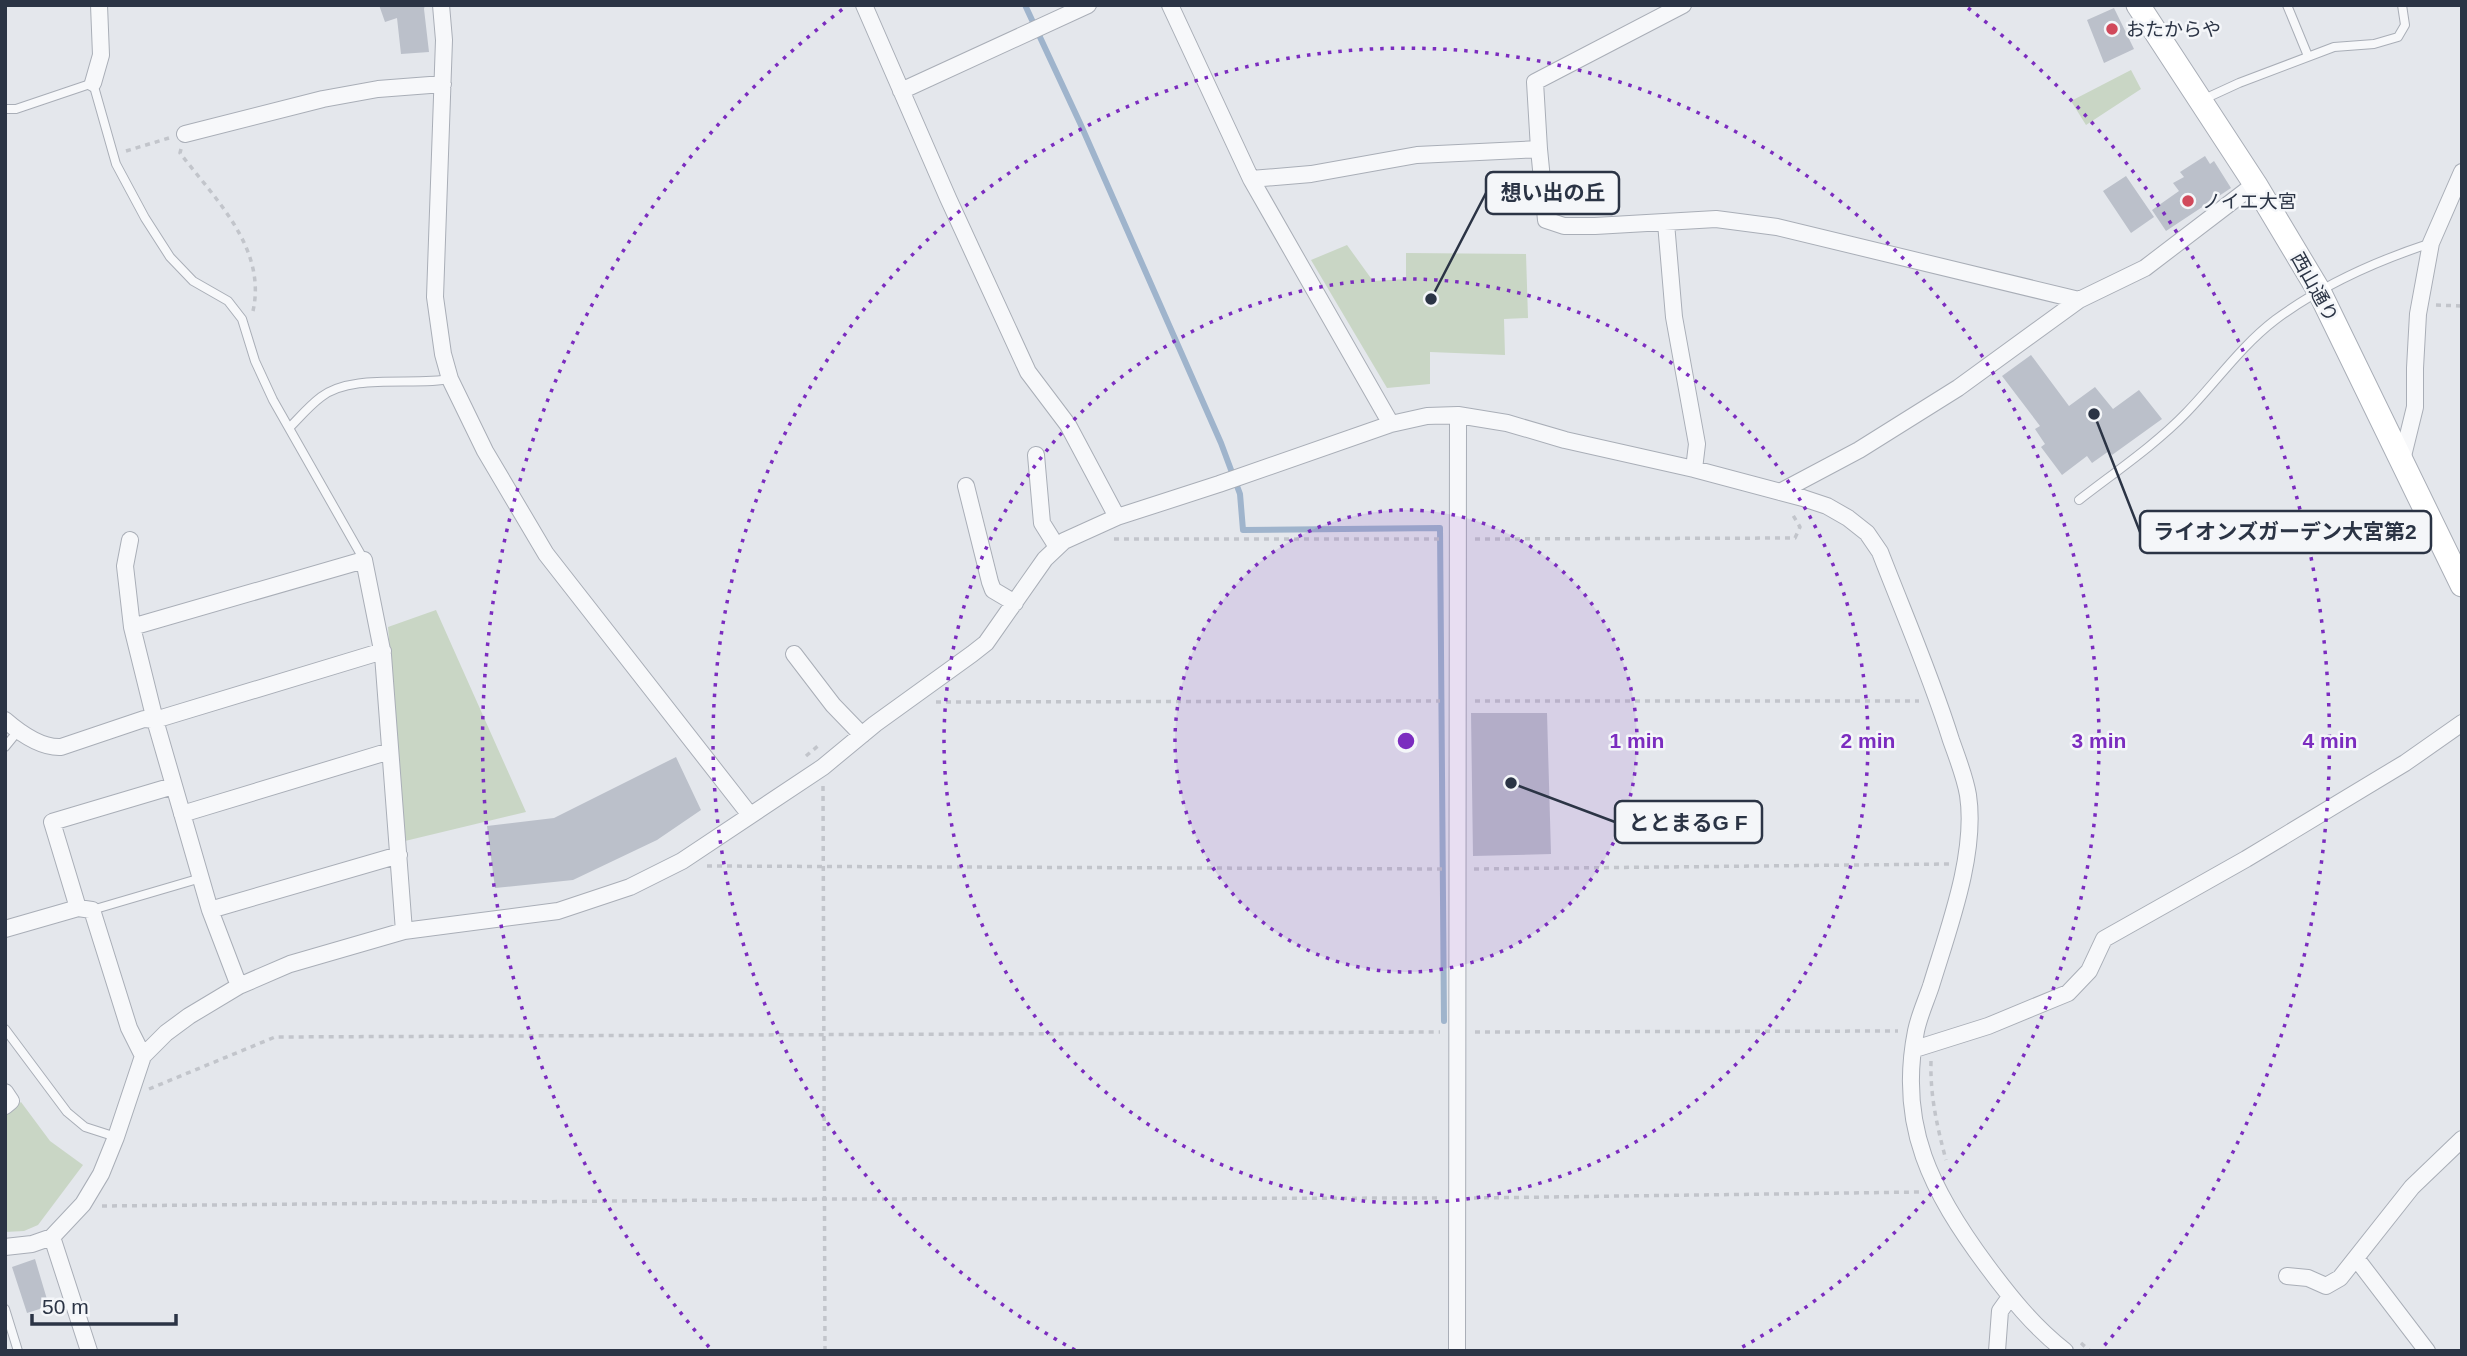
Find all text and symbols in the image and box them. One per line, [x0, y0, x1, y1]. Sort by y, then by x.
place label: おたからや [2126, 19, 2221, 40]
marker: おたからや [2104, 21, 2120, 37]
callout: 想い出の丘 [1486, 172, 1619, 214]
text: 想い出の丘 [1501, 181, 1606, 204]
place label: ノイエ大宮 [2202, 191, 2297, 212]
marker: ノイエ大宮 [2180, 193, 2196, 209]
street label: 西山通り [2287, 249, 2342, 326]
callout: ライオンズガーデン大宮第2 [2140, 511, 2431, 553]
text: ライオンズガーデン大宮第2 [2153, 520, 2417, 543]
centre of rings [1394, 729, 1418, 753]
text: 1 min [1610, 729, 1664, 752]
text: 2 min [1841, 729, 1895, 752]
text: 3 min [2072, 729, 2126, 752]
text: 4 min [2303, 729, 2357, 752]
callout: ととまるG F [1615, 801, 1762, 843]
text: ととまるG F [1629, 811, 1748, 834]
scale bar [32, 1282, 175, 1326]
text: 50 m [42, 1295, 89, 1318]

